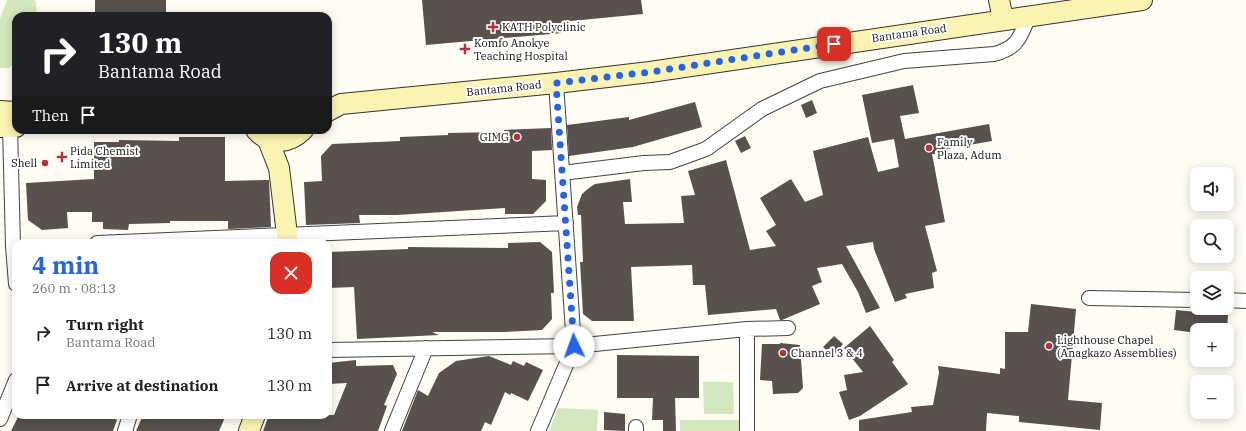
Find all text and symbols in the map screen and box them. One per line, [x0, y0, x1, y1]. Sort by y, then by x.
place label: KATH Polyclinic [502, 20, 586, 34]
marker: KATH Polyclinic [487, 21, 499, 33]
street label: Bantama Road [871, 21, 948, 45]
text: 130 m [98, 24, 182, 61]
pin [817, 27, 851, 61]
icon: right [32, 28, 84, 80]
icon: arrive [823, 33, 845, 55]
place label: Komfo Anokye Teaching Hospital [474, 36, 568, 63]
marker: Komfo Anokye Teaching Hospital [459, 43, 471, 55]
text: Bantama Road [98, 60, 222, 83]
street label: Bantama Road [466, 77, 543, 99]
icon: arrive [77, 104, 99, 126]
text: Then [32, 106, 69, 125]
place label: GIMG [480, 130, 509, 144]
marker: GIMG [512, 132, 522, 142]
place label: Family Plaza, Adum [937, 135, 1002, 162]
marker: Family Plaza, Adum [924, 143, 934, 153]
place label: Pida Chemist Limited [70, 144, 139, 171]
marker: Pida Chemist Limited [57, 152, 67, 162]
place label: Shell [11, 156, 37, 170]
marker: Shell [40, 158, 50, 168]
map controls [1190, 167, 1234, 419]
button: sound [1190, 167, 1234, 211]
button: search [1190, 219, 1234, 263]
text: 4 min [32, 249, 99, 281]
button: close [270, 252, 312, 294]
button: layers [1190, 271, 1234, 315]
text: 260 m · 08:13 [32, 280, 116, 297]
text: Turn right [66, 315, 144, 334]
icon: right [32, 322, 54, 344]
button: + [1190, 323, 1234, 367]
text: 130 m [267, 324, 312, 343]
position arrow [553, 325, 595, 367]
place label: Lighthouse Chapel (Anagkazo Assemblies) [1057, 333, 1177, 360]
text: Bantama Road [66, 334, 155, 351]
marker: Lighthouse Chapel (Anagkazo Assemblies) [1044, 341, 1054, 351]
place label: Channel 3 & 4 [791, 346, 863, 360]
marker: Channel 3 & 4 [778, 348, 788, 358]
icon: arrive [32, 374, 54, 396]
button: − [1190, 375, 1234, 419]
text: Arrive at destination [66, 376, 218, 395]
text: 130 m [267, 376, 312, 395]

